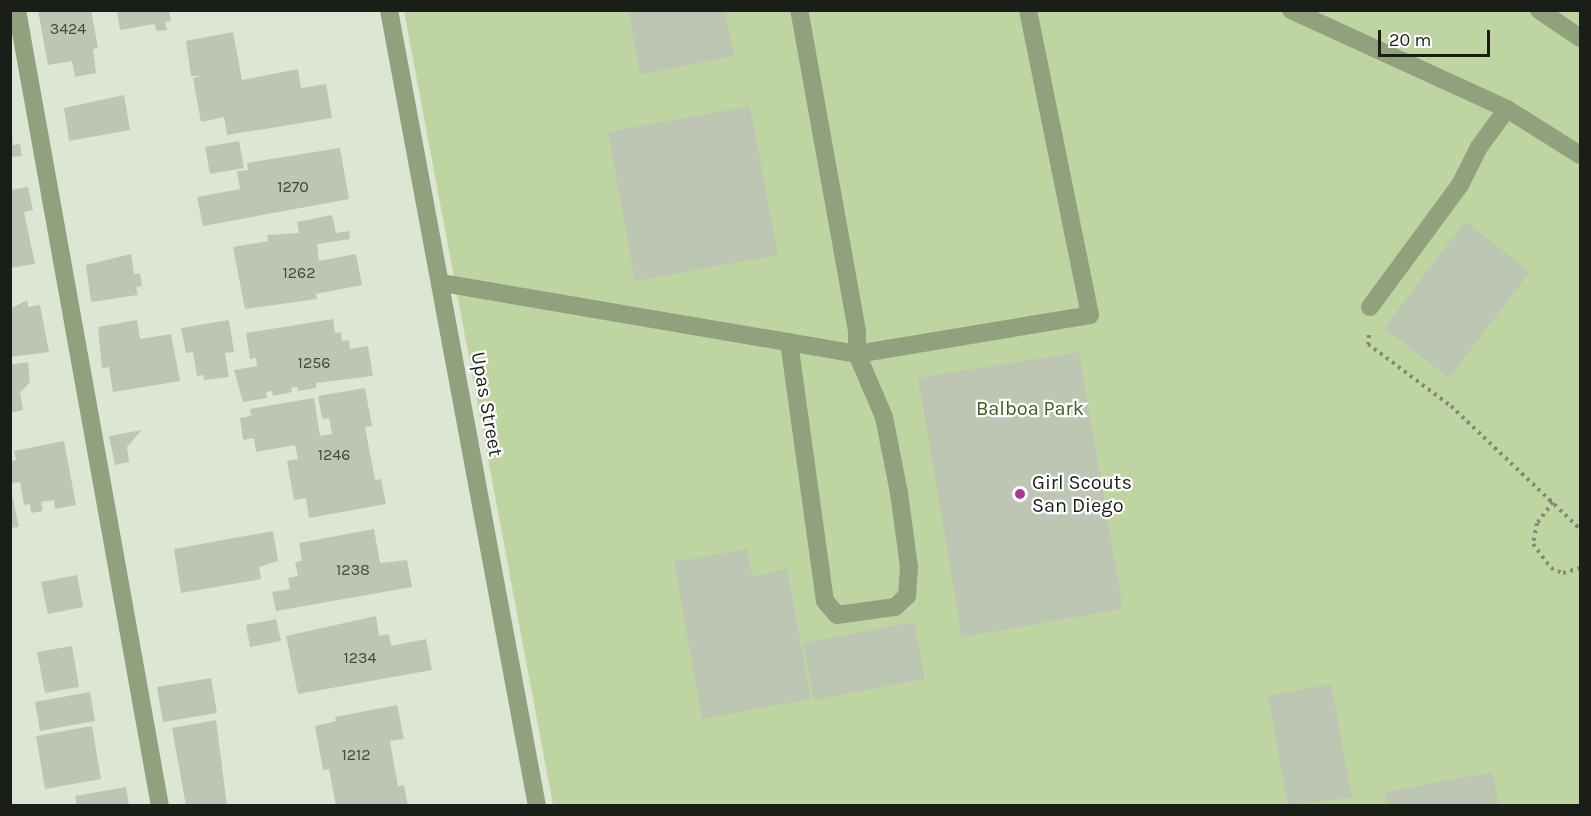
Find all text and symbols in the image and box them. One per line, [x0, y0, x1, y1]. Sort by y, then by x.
scale bar [1381, 18, 1494, 56]
house number: 3424 [50, 19, 86, 39]
text: 20 m [1389, 29, 1431, 51]
house number: 1270 [277, 177, 309, 197]
house number: 1262 [283, 263, 315, 283]
street label: Upas Street [466, 350, 508, 458]
house number: 1256 [298, 353, 330, 373]
park label: Balboa Park [976, 396, 1084, 420]
house number: 1246 [318, 445, 350, 465]
place label: Girl Scouts San Diego [1032, 470, 1132, 517]
marker: Girl Scouts San Diego [1013, 487, 1027, 501]
house number: 1238 [336, 560, 370, 580]
house number: 1234 [344, 648, 376, 668]
house number: 1212 [341, 745, 371, 765]

